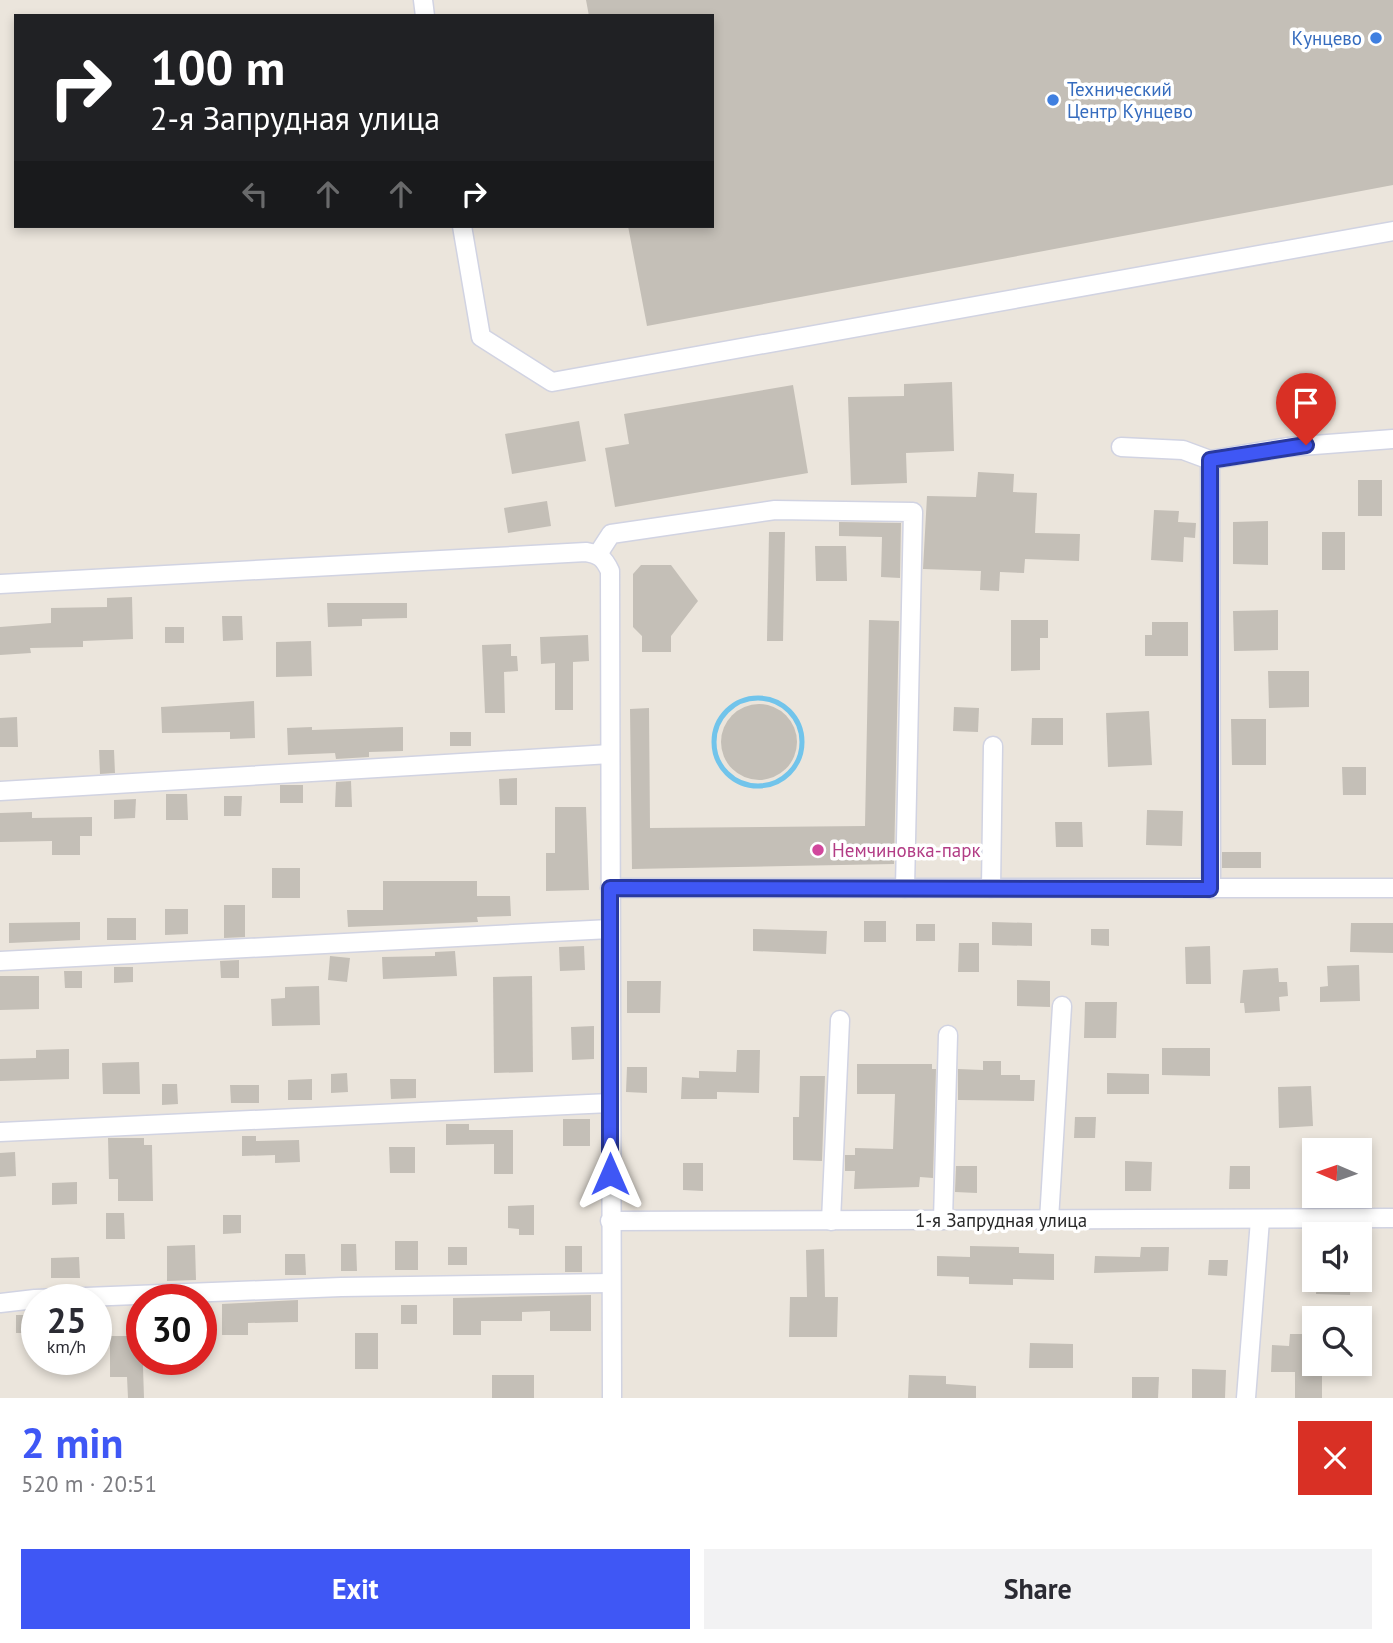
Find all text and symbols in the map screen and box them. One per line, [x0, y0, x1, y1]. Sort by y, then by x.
place label: Кунцево [1292, 26, 1362, 50]
marker: Кунцево [1368, 30, 1384, 46]
text: 100 m [150, 35, 285, 99]
icon: right [35, 42, 126, 133]
place label: Технический Центр Кунцево [1067, 77, 1193, 123]
marker: Технический Центр Кунцево [1045, 92, 1061, 108]
text: 2-я Запрудная улица [150, 97, 440, 139]
icon: left [236, 175, 274, 213]
icon: ahead [309, 175, 347, 213]
icon: ahead [382, 175, 420, 213]
icon: right [455, 175, 493, 213]
pin [1276, 373, 1336, 445]
icon: arrive [1287, 384, 1325, 422]
place label: Немчиновка-парк [832, 838, 981, 862]
marker: Немчиновка-парк [810, 842, 826, 858]
position arrow [573, 1137, 647, 1211]
north arrow [1302, 1138, 1372, 1208]
map controls [1302, 1138, 1372, 1376]
street label: 1-я Запрудная улица [915, 1208, 1087, 1232]
button: sound [1302, 1222, 1372, 1292]
speed limit sign: 30 [126, 1284, 217, 1375]
text: 25 [47, 1297, 86, 1343]
button: search [1302, 1306, 1372, 1376]
text: km/h [47, 1335, 86, 1358]
text: 2 min [21, 1415, 123, 1470]
button: close [1298, 1421, 1372, 1495]
text: 520 m · 20:51 [21, 1469, 157, 1498]
button: Exit [21, 1549, 690, 1629]
button: Share [704, 1549, 1372, 1629]

